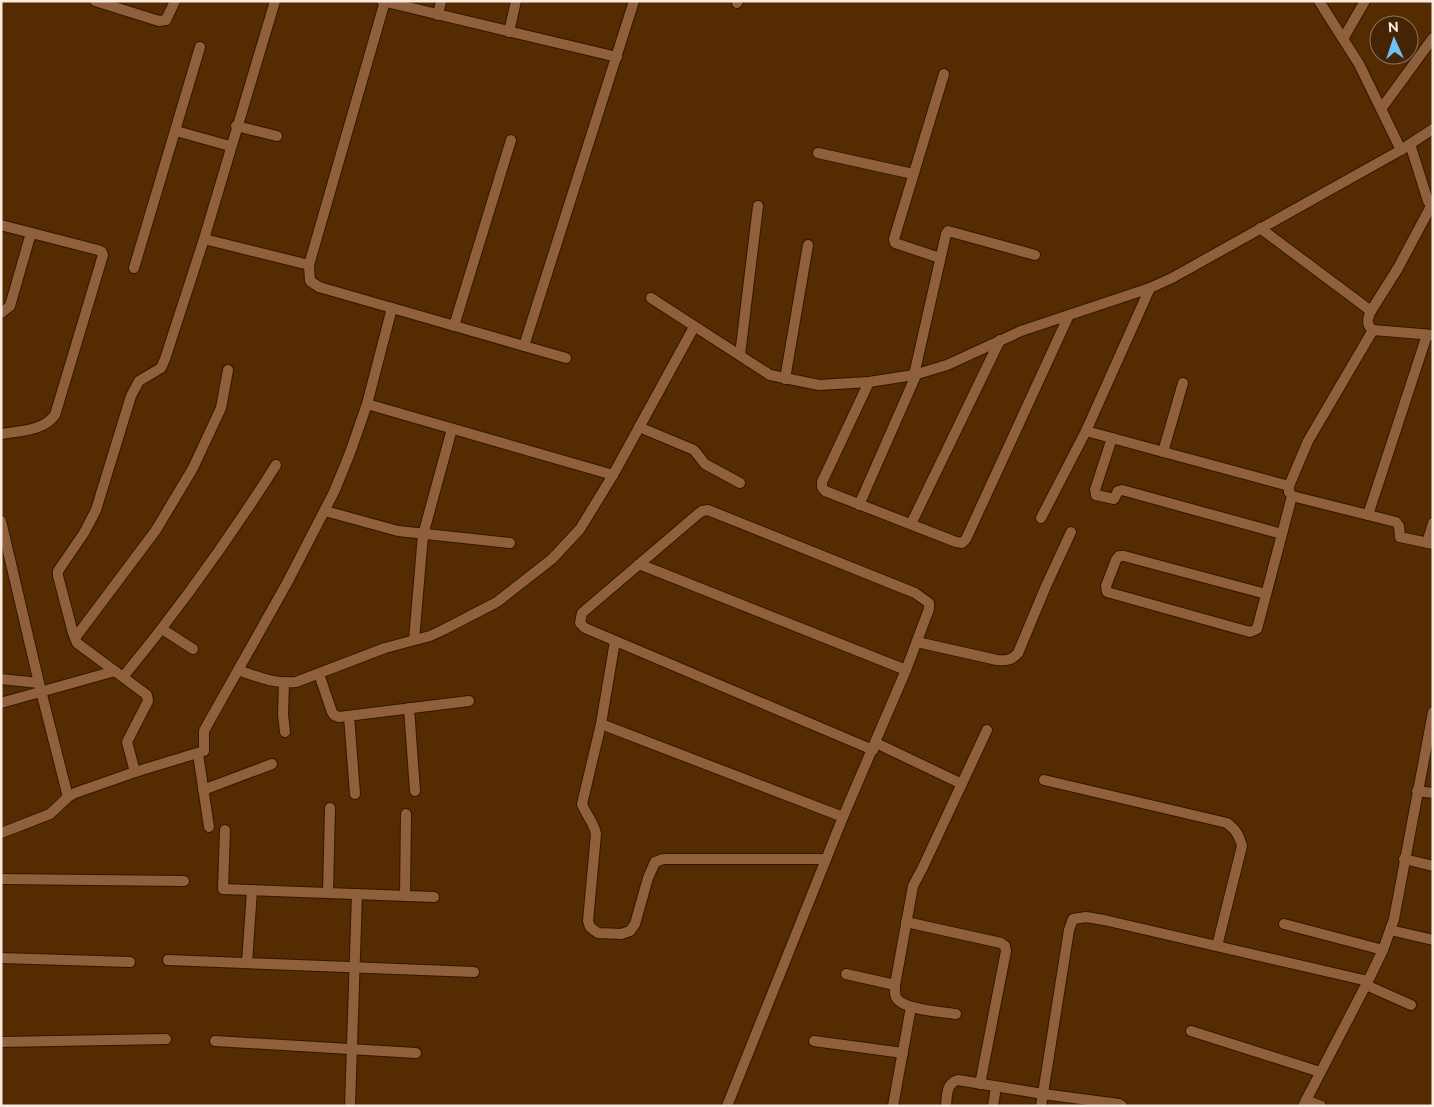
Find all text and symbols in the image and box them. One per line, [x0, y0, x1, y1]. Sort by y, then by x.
north arrow [1369, 15, 1419, 65]
text: N [1388, 19, 1399, 35]

